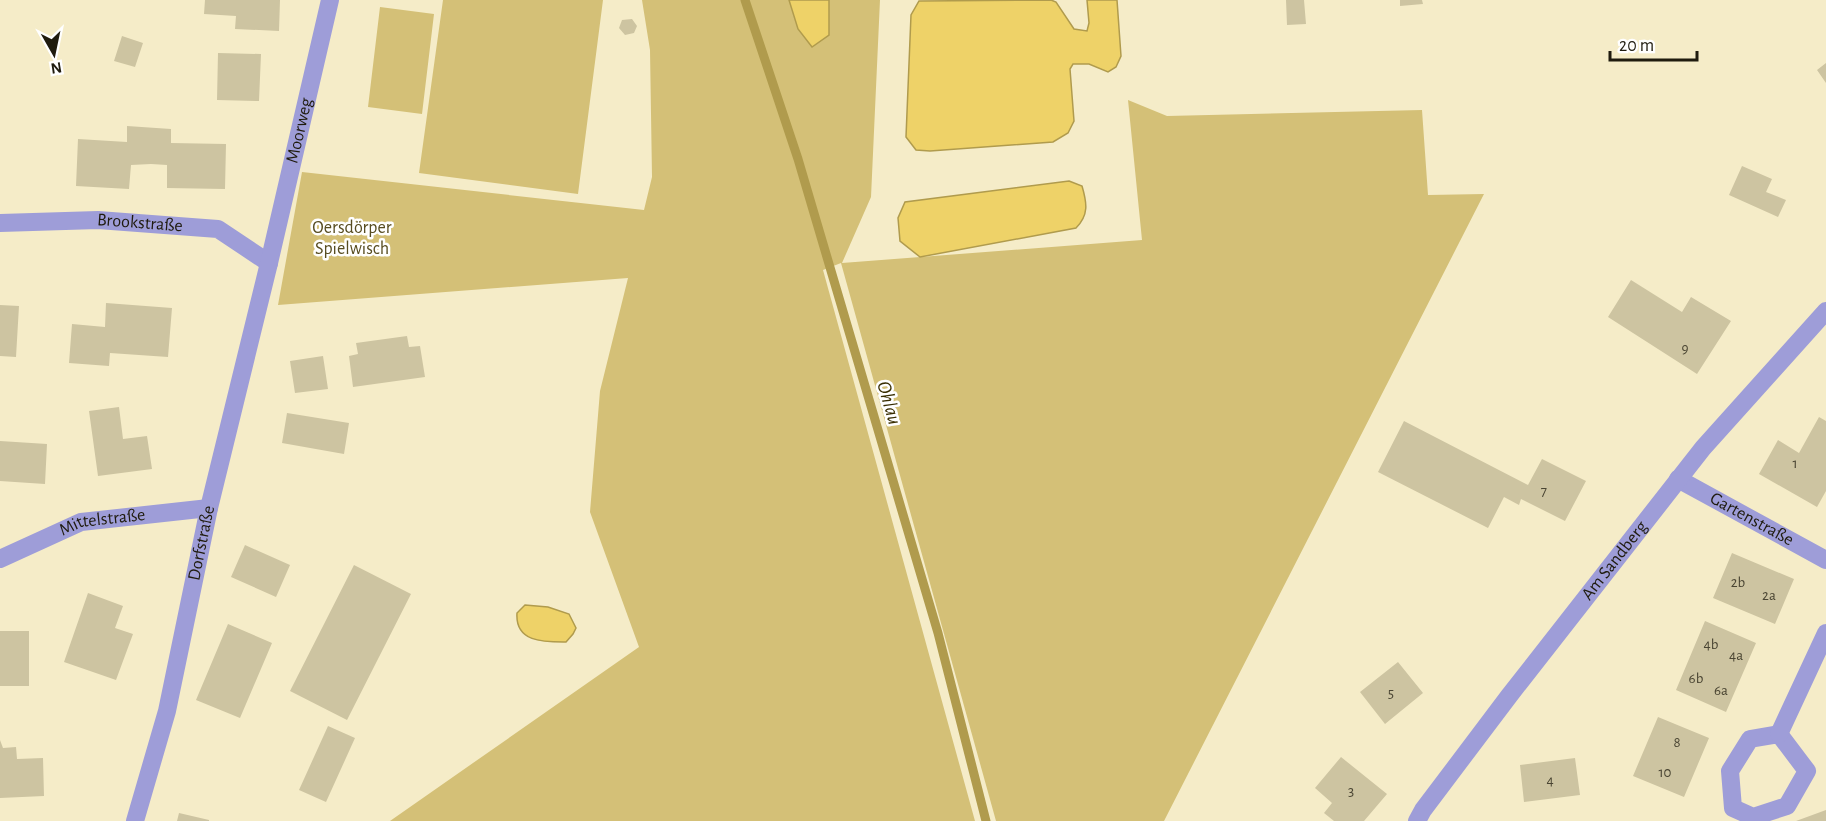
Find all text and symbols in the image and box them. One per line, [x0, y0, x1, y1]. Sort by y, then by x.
north arrow [24, 24, 84, 84]
scale bar [1610, 24, 1697, 62]
text: 20 m [1619, 37, 1654, 55]
text: N [49, 59, 63, 77]
street label: Moorweg [283, 96, 316, 165]
street label: Brookstraße [96, 211, 183, 235]
park label: Oersdörper Spielwisch [312, 219, 392, 258]
house number: 9 [1681, 341, 1689, 356]
water label: Ohlau [873, 379, 905, 427]
house number: 1 [1792, 456, 1798, 471]
house number: 7 [1541, 484, 1547, 499]
street label: Gartenstraße [1707, 489, 1797, 549]
street label: Dorfstraße [185, 504, 218, 582]
street label: Mittelstraße [57, 506, 146, 540]
street label: Am Sandberg [1579, 518, 1651, 604]
house number: 2b [1731, 575, 1746, 590]
house number: 2a [1762, 588, 1776, 603]
house number: 4b [1704, 637, 1719, 652]
house number: 4a [1729, 648, 1743, 663]
house number: 6b [1689, 671, 1704, 686]
house number: 6a [1714, 683, 1728, 698]
house number: 5 [1388, 686, 1394, 701]
house number: 8 [1673, 735, 1681, 750]
house number: 10 [1658, 765, 1672, 780]
house number: 4 [1546, 773, 1554, 788]
house number: 3 [1348, 784, 1354, 799]

